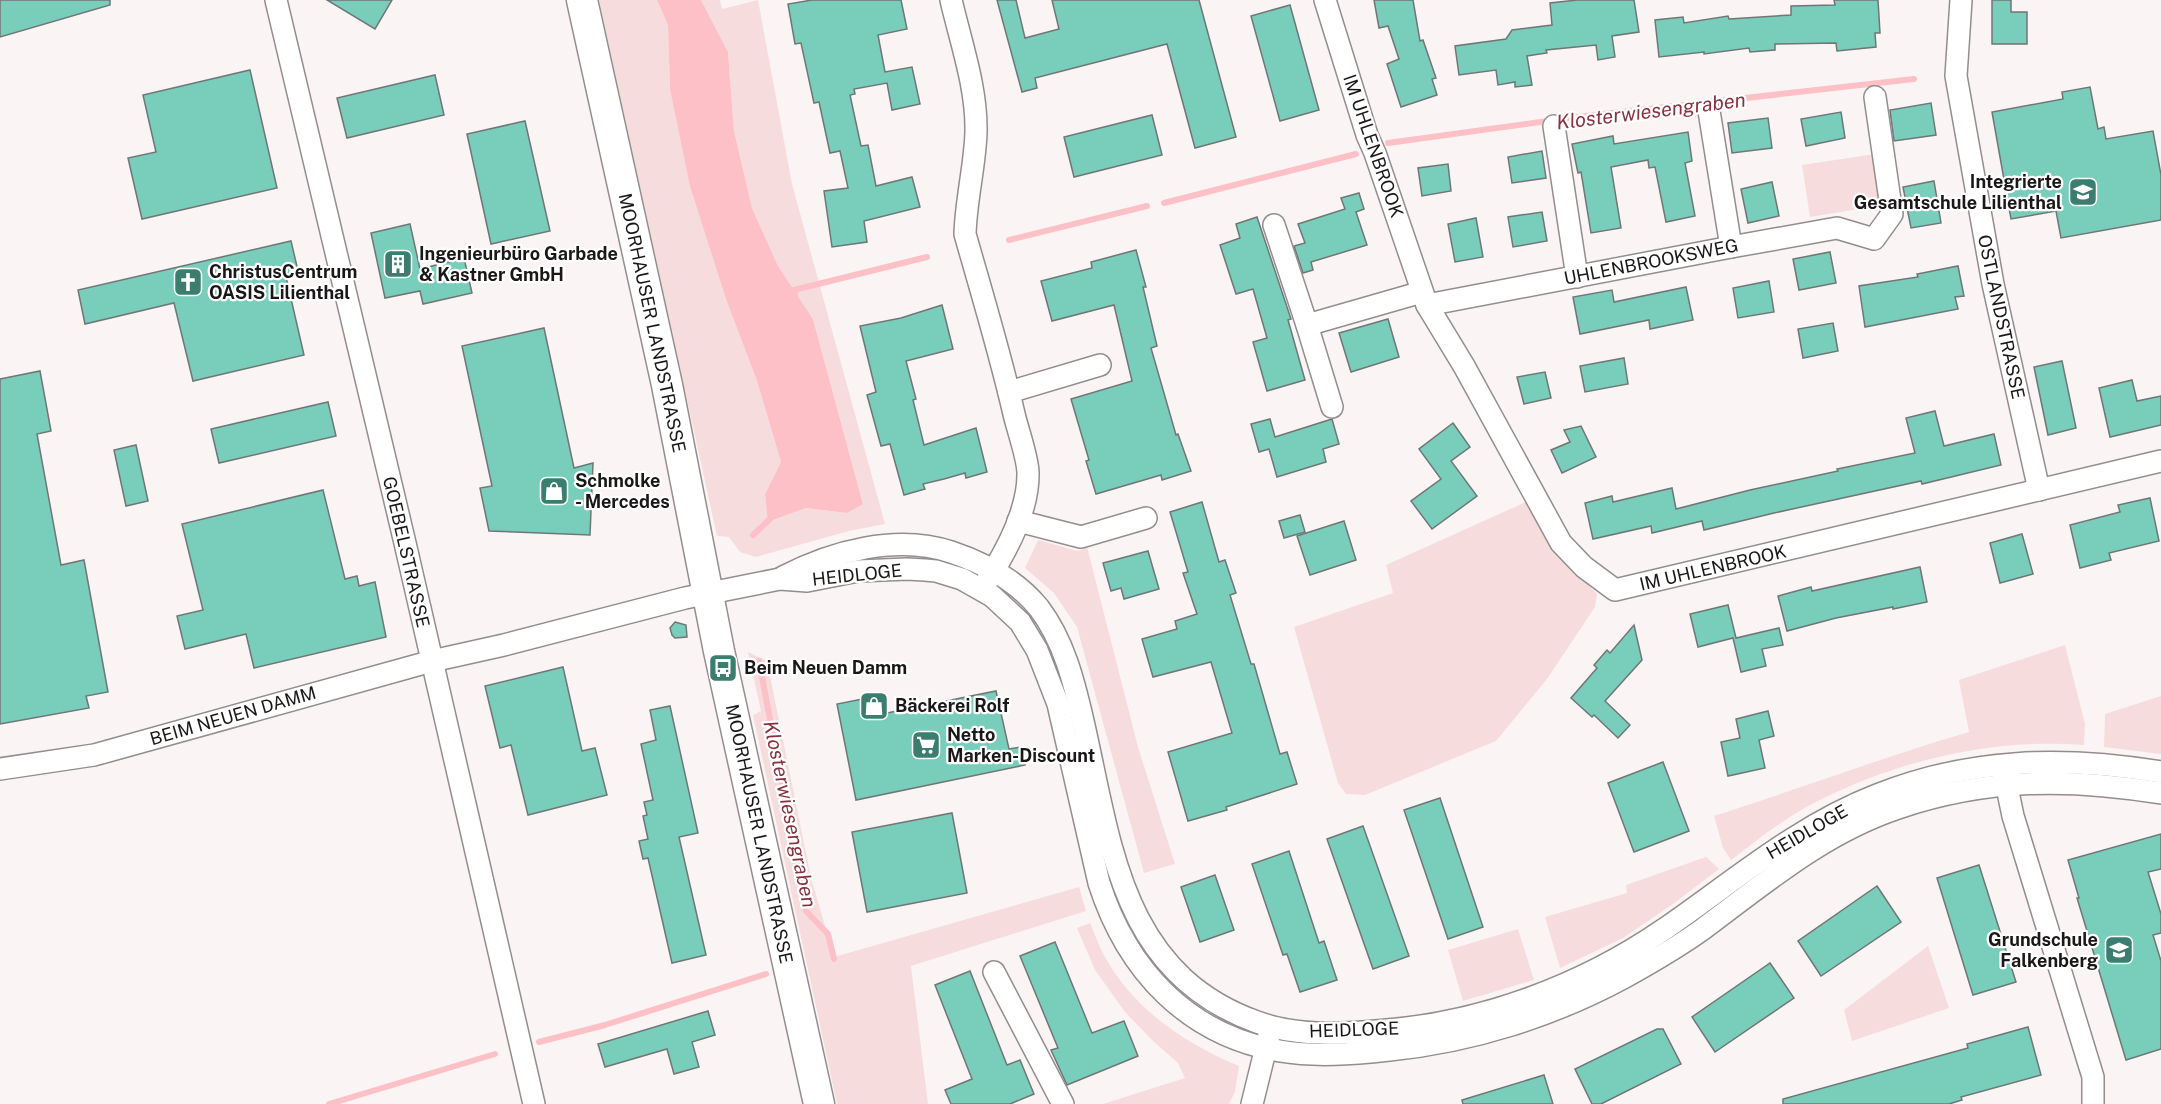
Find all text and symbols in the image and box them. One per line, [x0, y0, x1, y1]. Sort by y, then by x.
street label: IM UHLENBROOK [1339, 72, 1408, 220]
water label: Klosterwiesengraben [1555, 87, 1747, 135]
place label: Integrierte Gesamtschule Lilienthal [1854, 171, 2062, 213]
school or university icon: Integrierte Gesamtschule Lilienthal [2067, 176, 2099, 208]
street label: MOORHAUSER LANDSTRASSE [615, 191, 690, 455]
street label: OSTLANDSTRASSE [1974, 233, 2029, 401]
street label: UHLENBROOKSWEG [1562, 234, 1740, 289]
place label: Ingenieurbüro Garbade & Kastner GmbH [419, 243, 618, 285]
building icon: Ingenieurbüro Garbade & Kastner GmbH [382, 248, 414, 280]
place label: ChristusCentrum OASIS Lilienthal [209, 261, 357, 303]
church icon: ChristusCentrum OASIS Lilienthal [172, 266, 204, 298]
place label: Schmolke - Mercedes [575, 470, 670, 512]
street label: GOEBELSTRASSE [379, 474, 434, 629]
shop icon: Schmolke - Mercedes [538, 475, 570, 507]
street label: IM UHLENBROOK [1638, 540, 1788, 595]
street label: HEIDLOGE [811, 559, 903, 590]
bus stop icon: Beim Neuen Damm [707, 652, 739, 684]
place label: Beim Neuen Damm [744, 657, 907, 678]
street label: BEIM NEUEN DAMM [147, 682, 318, 749]
shop icon: Bäckerei Rolf [858, 690, 890, 722]
place label: Bäckerei Rolf [895, 695, 1010, 716]
street label: MOORHAUSER LANDSTRASSE [722, 702, 797, 966]
water label: Klosterwiesengraben [758, 718, 822, 910]
place label: Netto Marken-Discount [947, 724, 1095, 766]
supermarket icon: Netto Marken-Discount [910, 729, 942, 761]
street label: HEIDLOGE [1762, 800, 1851, 863]
place label: Grundschule Falkenberg [1988, 929, 2098, 971]
school or university icon: Grundschule Falkenberg [2103, 934, 2135, 966]
street label: HEIDLOGE [1309, 1017, 1399, 1042]

